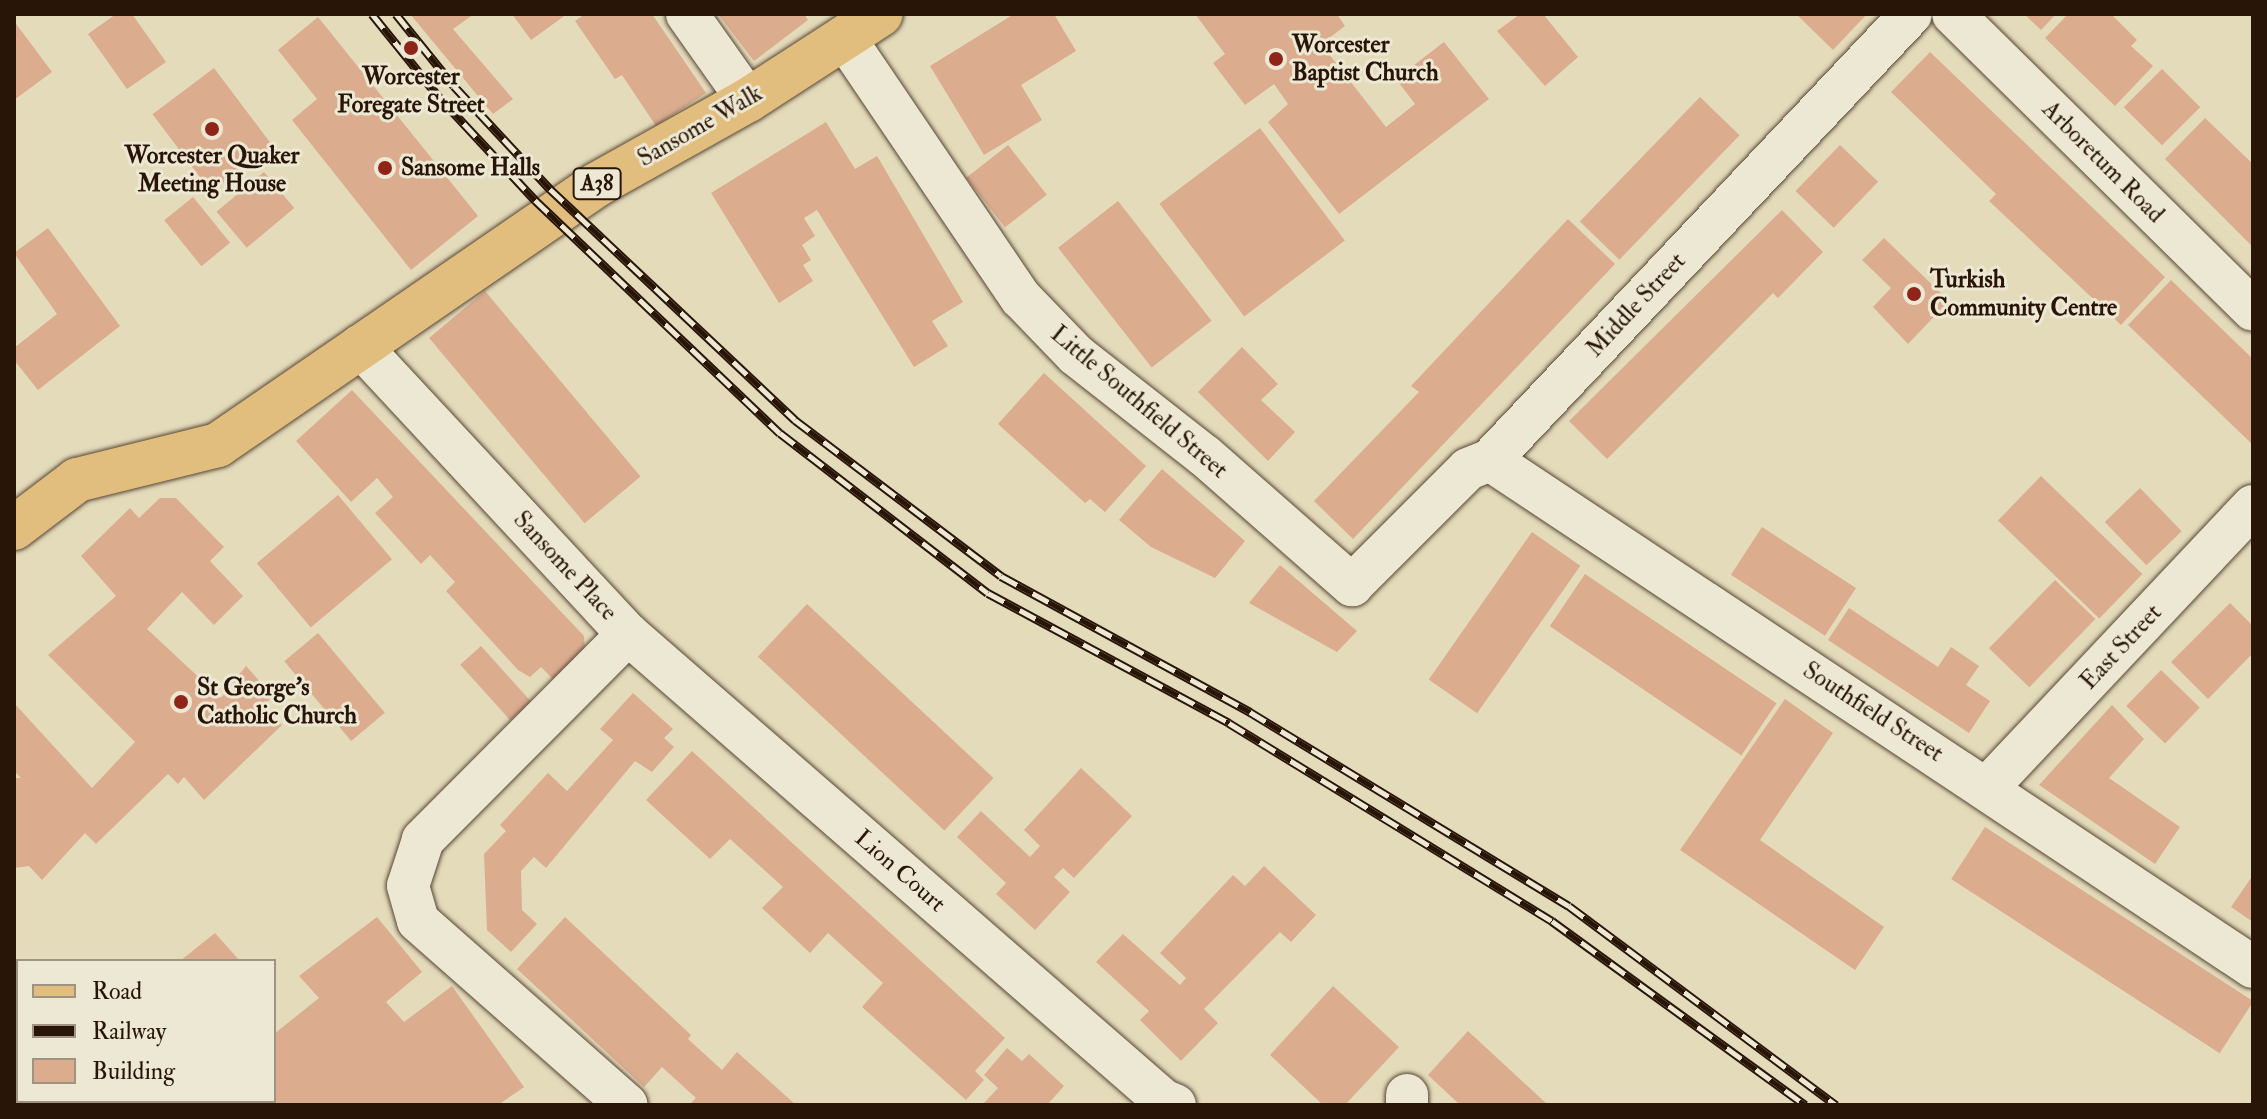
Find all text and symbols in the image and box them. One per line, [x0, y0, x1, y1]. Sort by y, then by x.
place label: Worcester Baptist Church [1292, 31, 1438, 87]
marker: Worcester Foregate Street [400, 37, 422, 59]
marker: Worcester Baptist Church [1267, 50, 1285, 68]
place label: Worcester Foregate Street [337, 63, 485, 119]
street label: Sansome Walk [633, 79, 767, 173]
street label: Arboretum Road [2036, 95, 2170, 229]
marker: Worcester Quaker Meeting House [203, 120, 221, 138]
place label: Worcester Quaker Meeting House [124, 142, 300, 198]
place label: Sansome Halls [401, 154, 540, 182]
marker: Sansome Halls [376, 159, 394, 177]
road number: A38 [571, 166, 623, 202]
street label: Middle Street [1580, 247, 1692, 363]
place label: Turkish Community Centre [1930, 266, 2117, 322]
marker: Turkish Community Centre [1905, 285, 1923, 303]
street label: Little Southfield Street [1045, 320, 1233, 484]
street label: Sansome Place [507, 505, 623, 627]
street label: East Street [2074, 598, 2168, 696]
street label: Southfield Street [1797, 656, 1949, 768]
place label: St George's Catholic Church [197, 674, 357, 730]
marker: St George's Catholic Church [172, 693, 190, 711]
street label: Lion Court [849, 824, 951, 918]
legend [16, 959, 276, 1103]
text: Road [92, 976, 142, 1007]
text: Railway [92, 1016, 166, 1047]
text: Building [92, 1056, 175, 1087]

